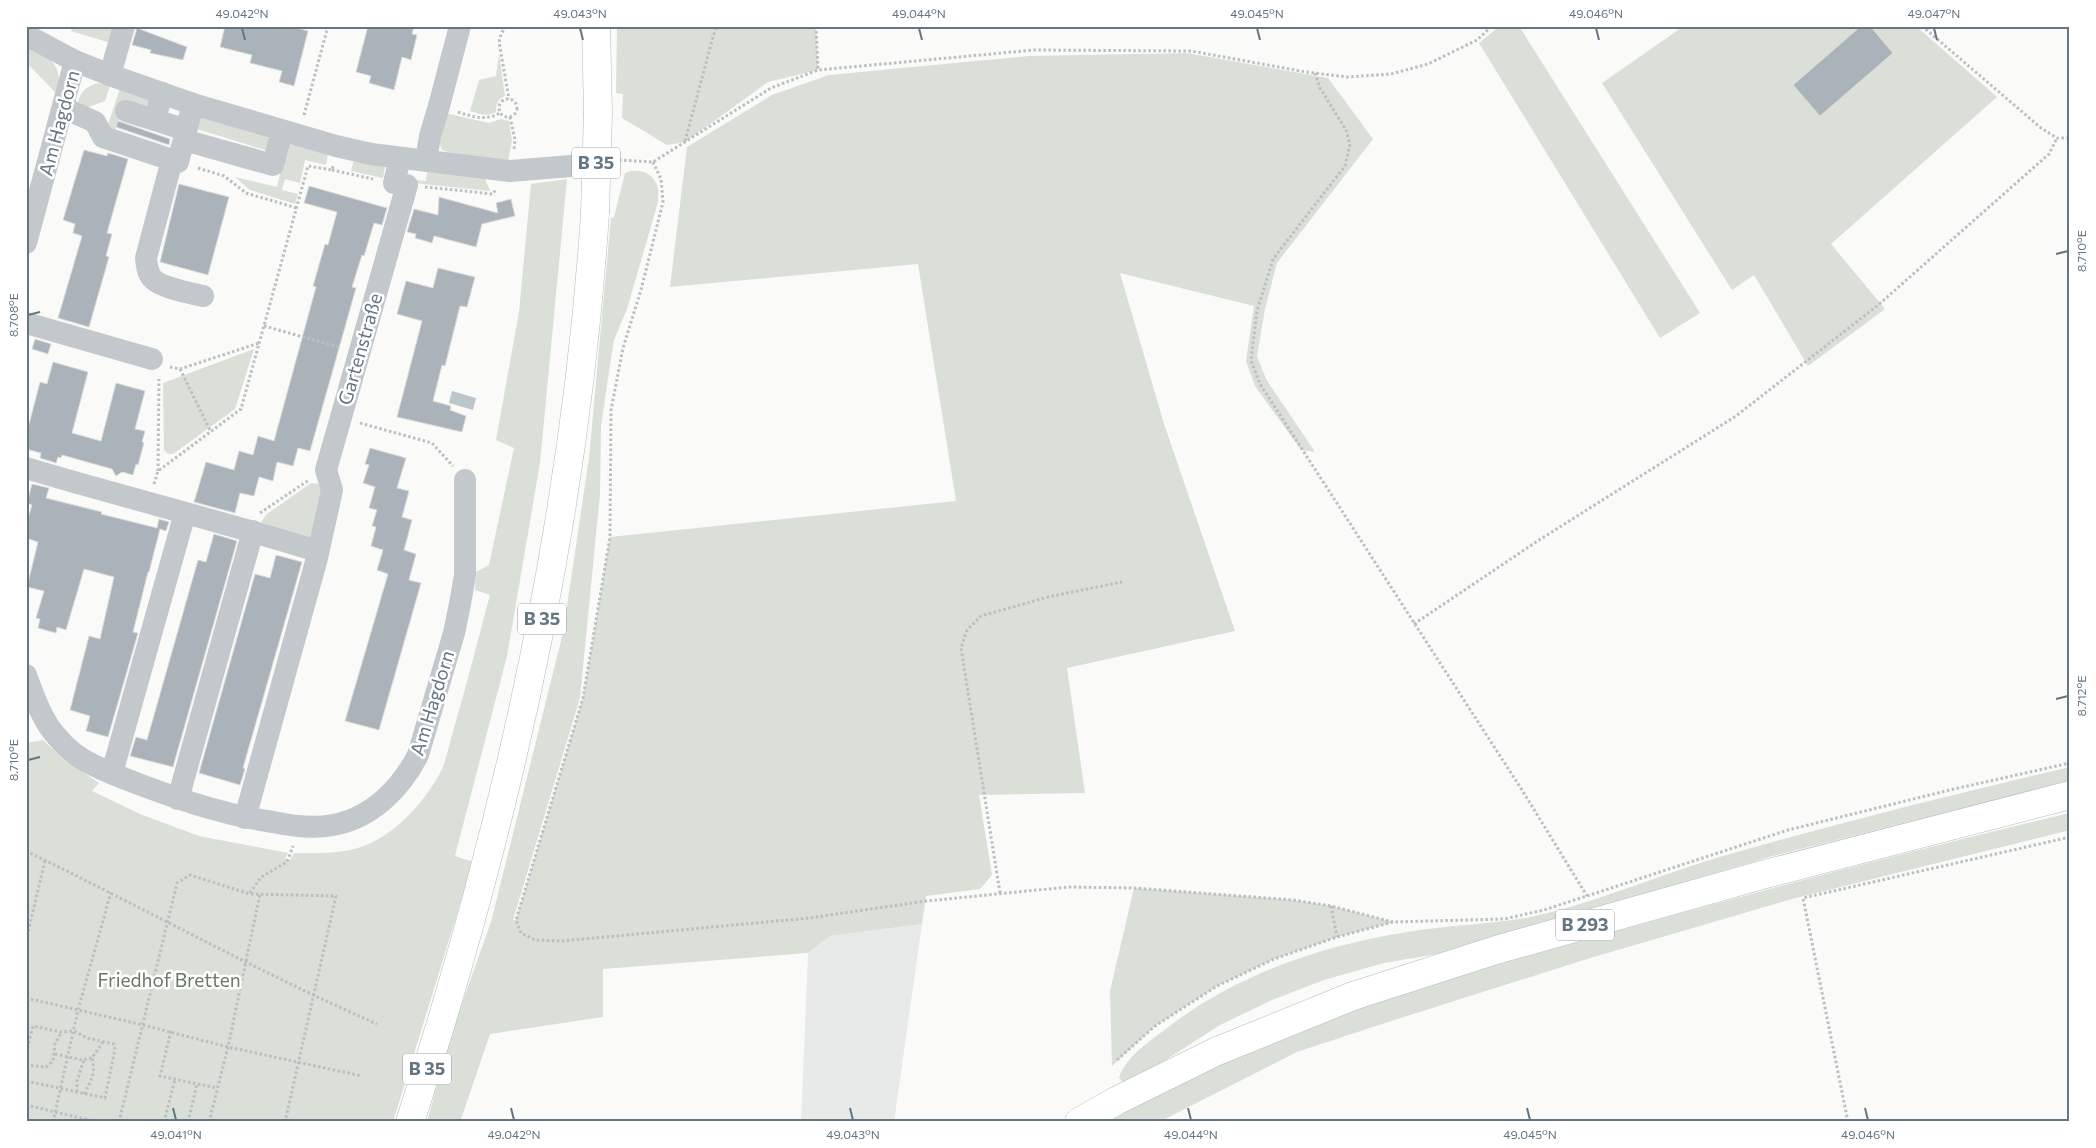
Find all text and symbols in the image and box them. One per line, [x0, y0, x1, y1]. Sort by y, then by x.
text: 49.042°N [215, 6, 269, 20]
text: 49.043°N [553, 6, 607, 20]
text: 49.044°N [892, 6, 946, 20]
text: 49.045°N [1230, 6, 1284, 20]
text: 49.046°N [1569, 6, 1623, 20]
text: 49.047°N [1908, 6, 1960, 20]
street label: Am Hagdorn [33, 68, 84, 178]
road number: B 35 [572, 148, 620, 178]
text: 8.710°E [2074, 230, 2088, 272]
street label: Gartenstraße [333, 290, 386, 407]
text: 8.708°E [6, 293, 20, 337]
road number: B 35 [518, 604, 566, 634]
street label: Am Hagdorn [405, 648, 458, 758]
text: 8.712°E [2074, 676, 2088, 716]
text: 8.710°E [6, 739, 20, 781]
road number: B 293 [1556, 910, 1614, 940]
park label: Friedhof Bretten [97, 968, 241, 991]
road number: B 35 [403, 1054, 451, 1084]
text: 49.041°N [150, 1127, 202, 1141]
text: 49.042°N [487, 1127, 541, 1141]
text: 49.043°N [826, 1127, 880, 1141]
text: 49.044°N [1164, 1127, 1218, 1141]
text: 49.045°N [1503, 1127, 1557, 1141]
text: 49.046°N [1841, 1127, 1895, 1141]

